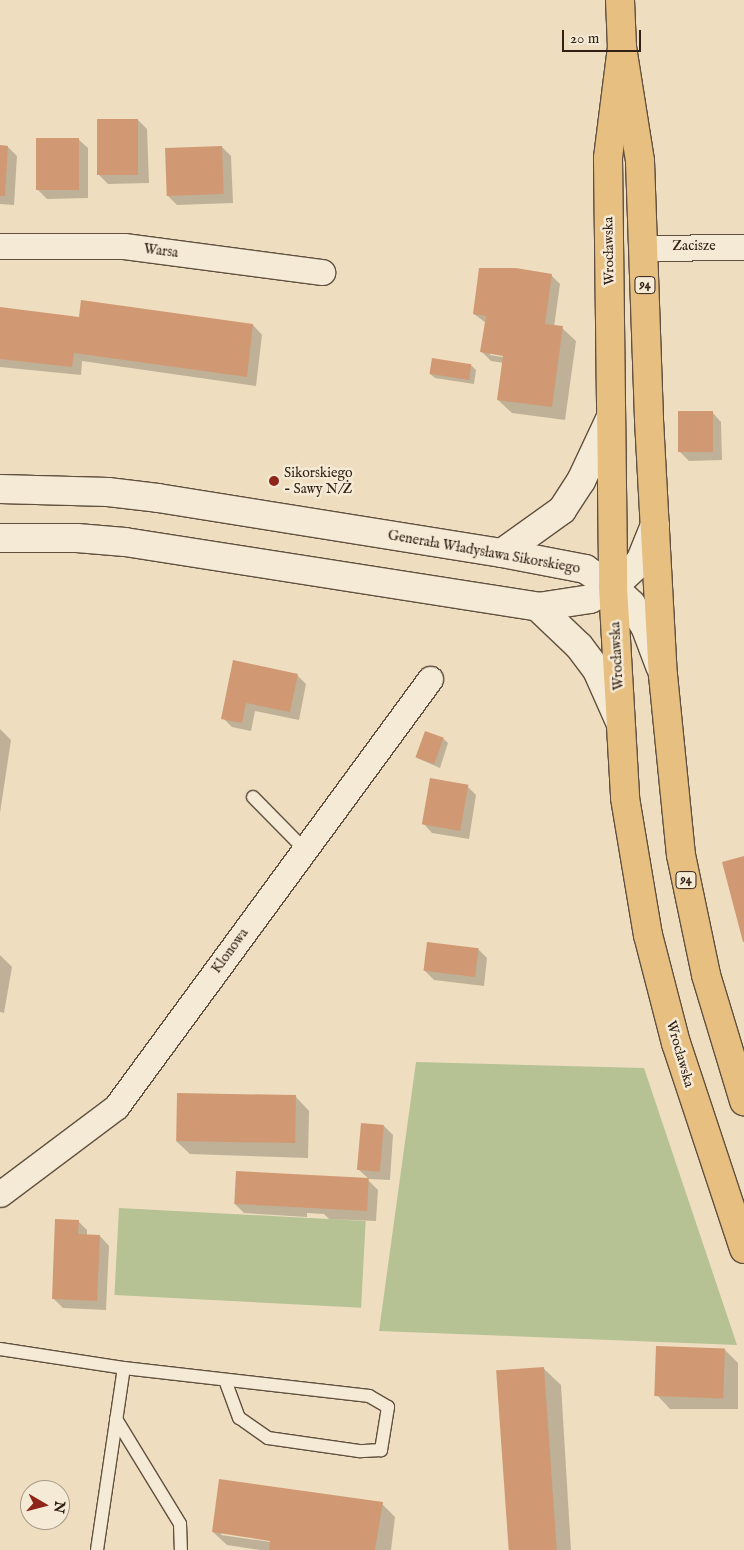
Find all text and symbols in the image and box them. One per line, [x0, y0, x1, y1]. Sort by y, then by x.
scale bar [564, 20, 643, 52]
text: 20 m [570, 29, 599, 48]
street label: Wrocławska [600, 217, 618, 285]
street label: Zacisze [672, 238, 716, 254]
street label: Warsa [143, 241, 179, 261]
road number: 94 [634, 276, 656, 294]
place label: Sikorskiego - Sawy N/Ż [284, 465, 353, 498]
marker: Sikorskiego - Sawy N/Ż [268, 475, 280, 487]
street label: Generała Władysława Sikorskiego [387, 527, 581, 577]
street label: Wrocławska [607, 621, 627, 691]
road number: 94 [675, 870, 697, 890]
street label: Klonowa [208, 925, 252, 977]
street label: Wrocławska [662, 1019, 698, 1089]
north arrow [20, 1480, 70, 1530]
text: N [49, 1500, 69, 1514]

